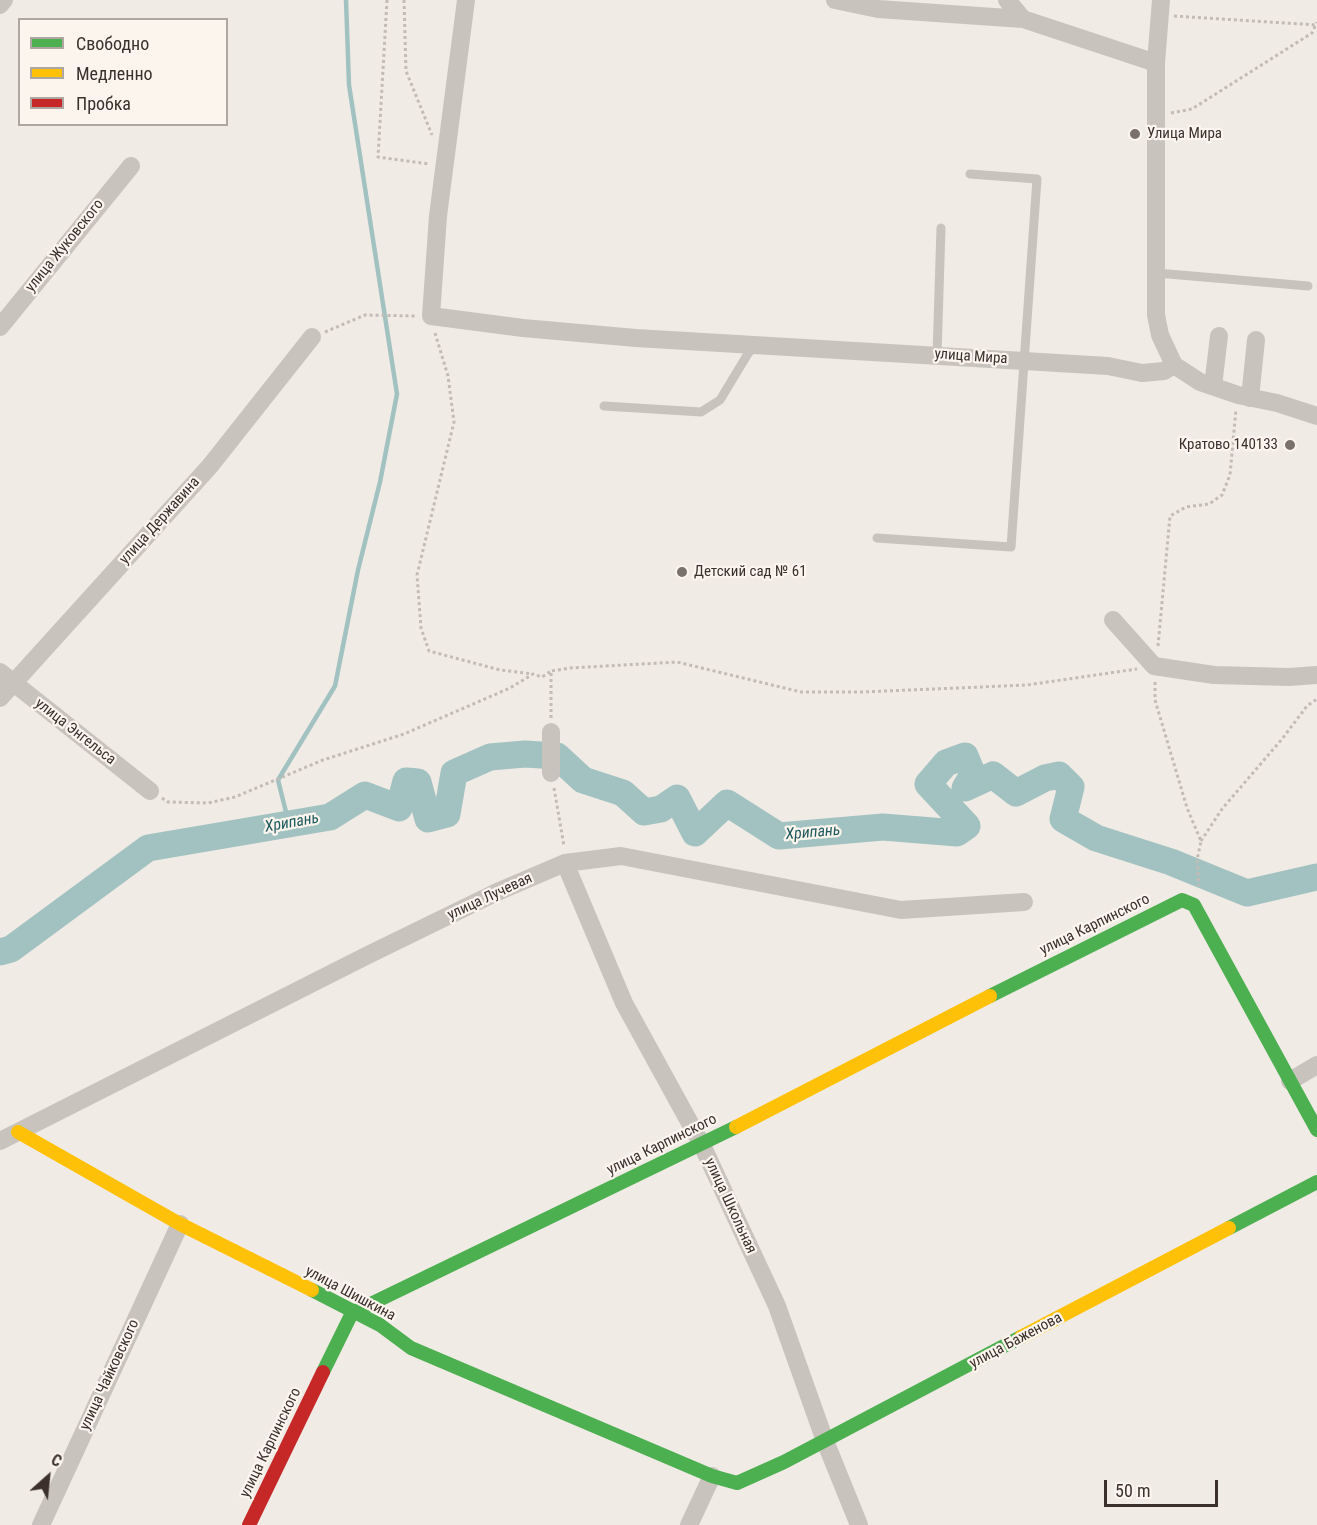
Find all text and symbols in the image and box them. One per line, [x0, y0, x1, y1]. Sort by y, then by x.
legend [18, 18, 228, 126]
text: Свободно [76, 33, 149, 54]
text: Медленно [76, 63, 153, 84]
text: Пробка [76, 93, 131, 114]
place label: Улица Мира [1147, 125, 1222, 143]
marker: Улица Мира [1128, 127, 1142, 141]
street label: улица Жуковского [22, 196, 108, 296]
street label: улица Мира [934, 345, 1008, 369]
place label: Кратово 140133 [1179, 436, 1278, 454]
marker: Кратово 140133 [1283, 438, 1297, 452]
street label: улица Державина [116, 474, 204, 568]
place label: Детский сад № 61 [694, 563, 807, 581]
marker: Детский сад № 61 [675, 565, 689, 579]
street label: улица Энгельса [31, 695, 119, 769]
water label: Хрипань [263, 809, 321, 837]
water label: Хрипань [785, 821, 841, 845]
street label: улица Лучевая [445, 870, 535, 924]
street label: улица Карпинского [1037, 891, 1153, 959]
street label: улица Карпинского [604, 1111, 720, 1179]
street label: улица Школьная [700, 1155, 760, 1257]
street label: улица Шишкина [302, 1263, 398, 1325]
street label: улица Баженова [967, 1309, 1065, 1373]
street label: улица Чайковского [76, 1317, 144, 1433]
street label: улица Карпинского [237, 1385, 305, 1501]
north arrow [18, 1447, 78, 1507]
text: С [48, 1450, 65, 1471]
scale bar [1107, 1468, 1221, 1506]
text: 50 m [1115, 1480, 1150, 1501]

